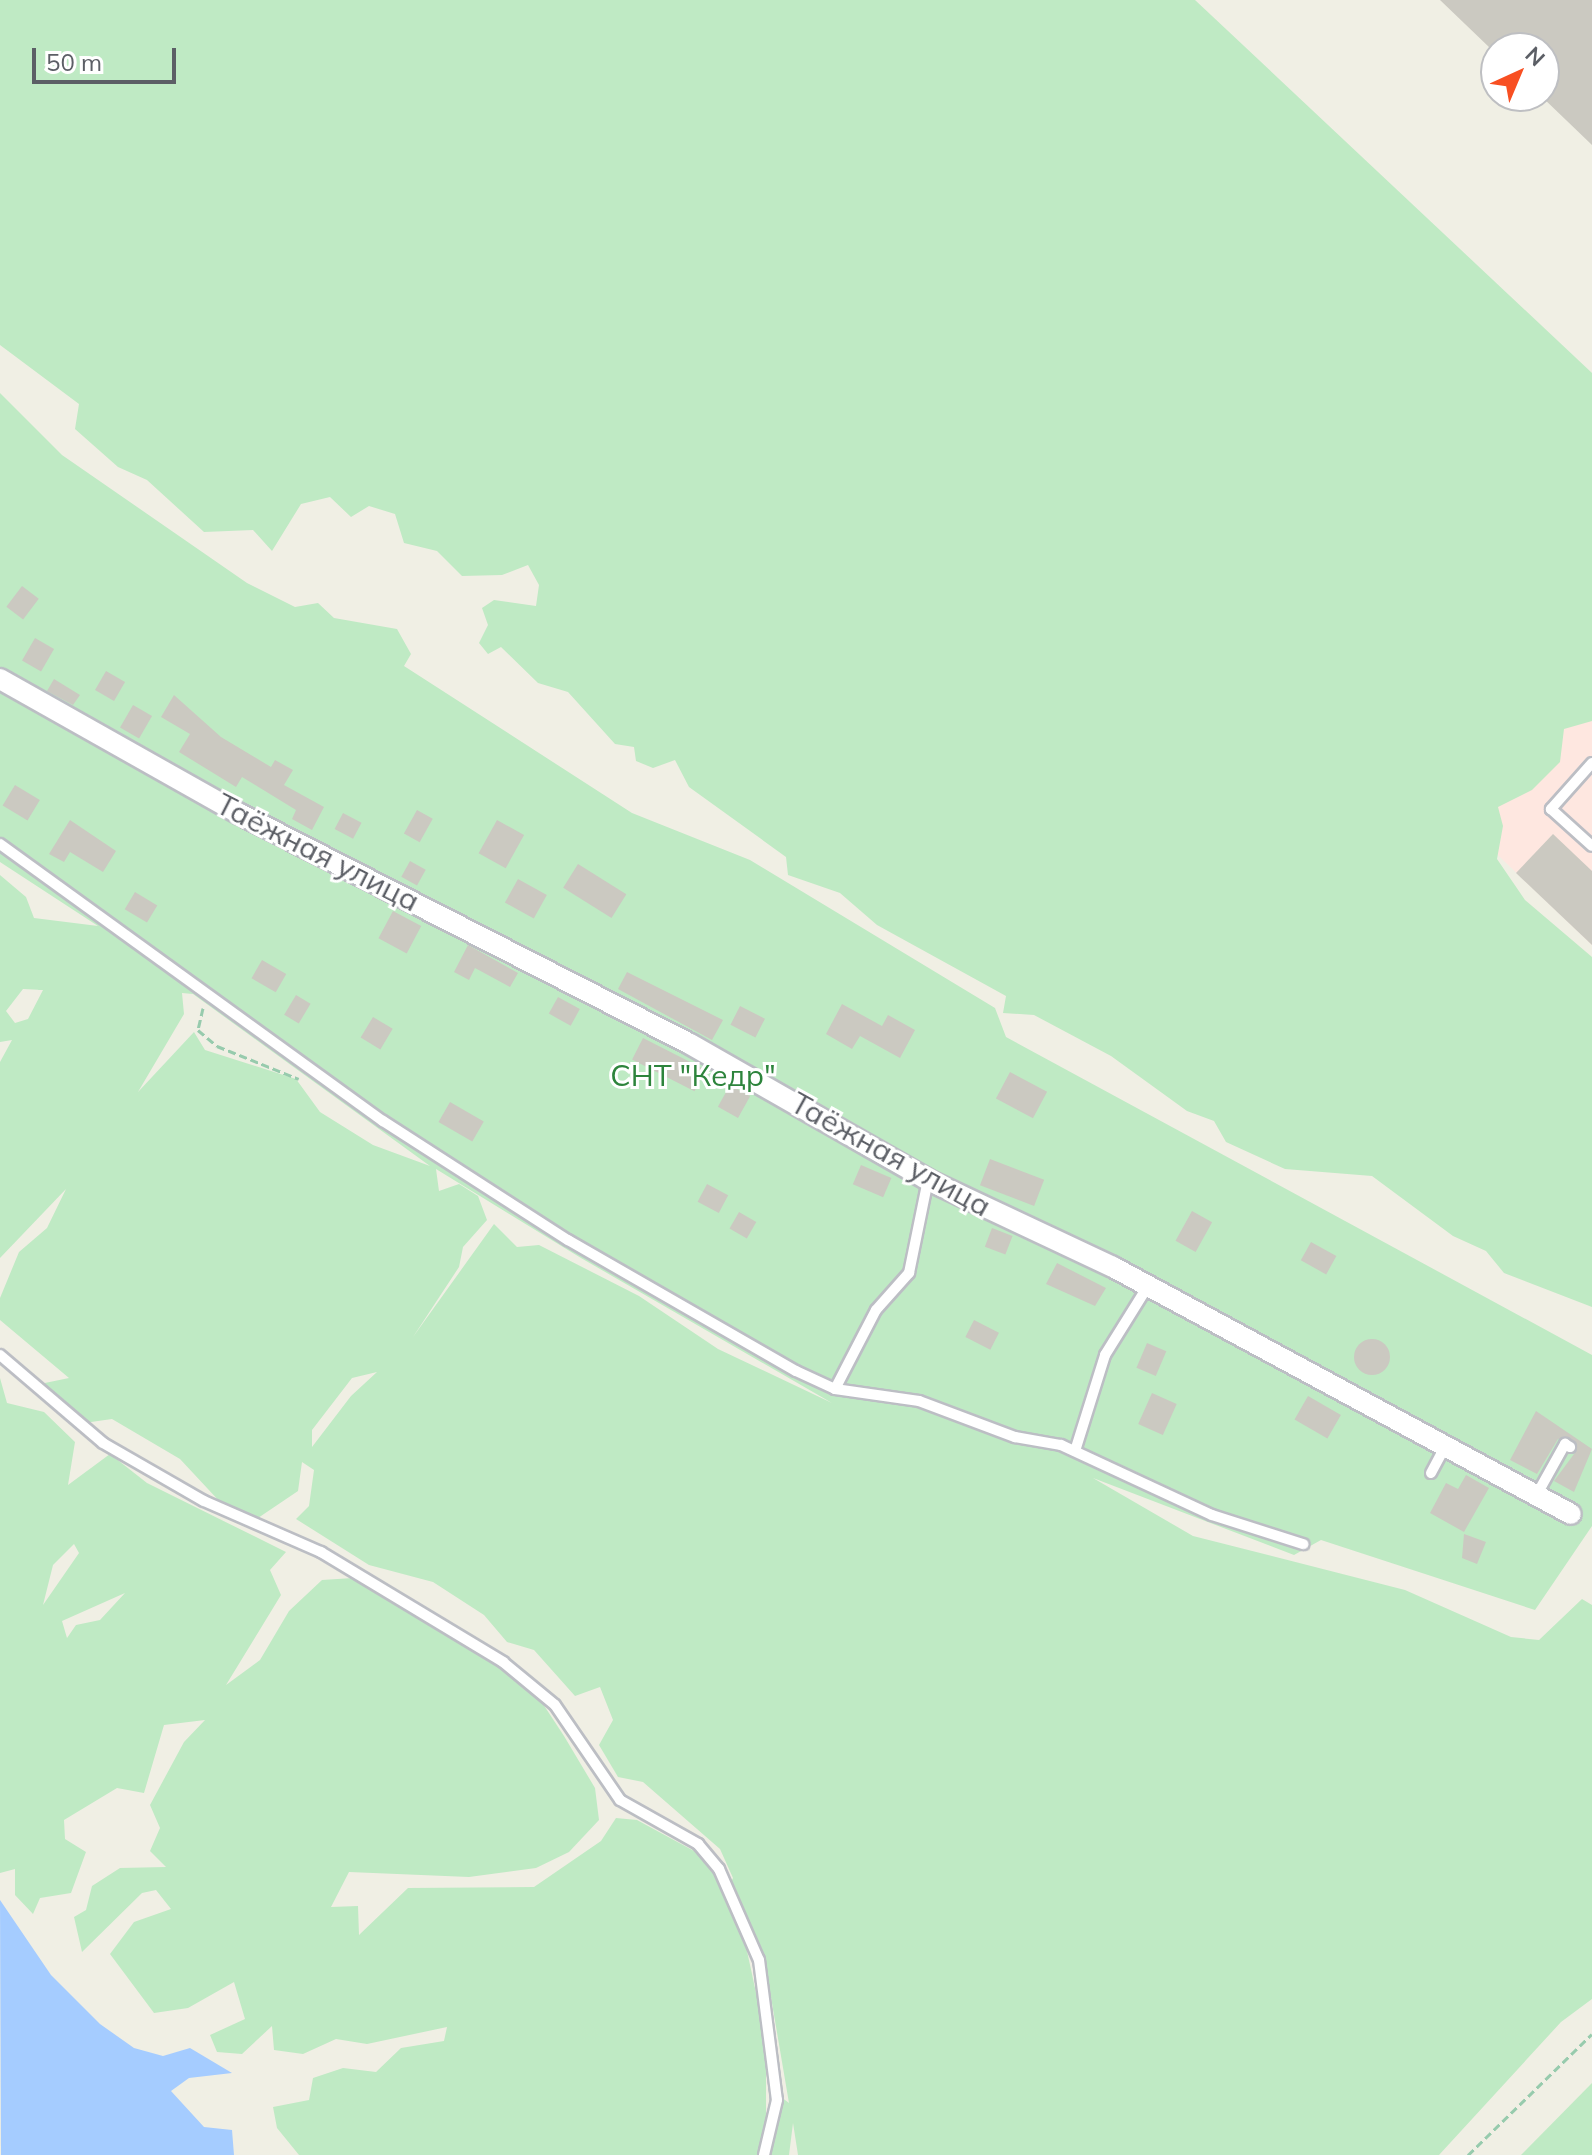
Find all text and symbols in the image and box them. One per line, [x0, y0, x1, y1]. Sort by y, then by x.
scale bar [36, 32, 180, 82]
north arrow [1480, 32, 1560, 112]
text: N [1520, 40, 1551, 72]
text: 50 m [46, 47, 102, 77]
street label: Таёжная улица [211, 785, 425, 919]
park label: СНТ "Кедр" [610, 1057, 776, 1093]
street label: Таёжная улица [785, 1084, 997, 1224]

